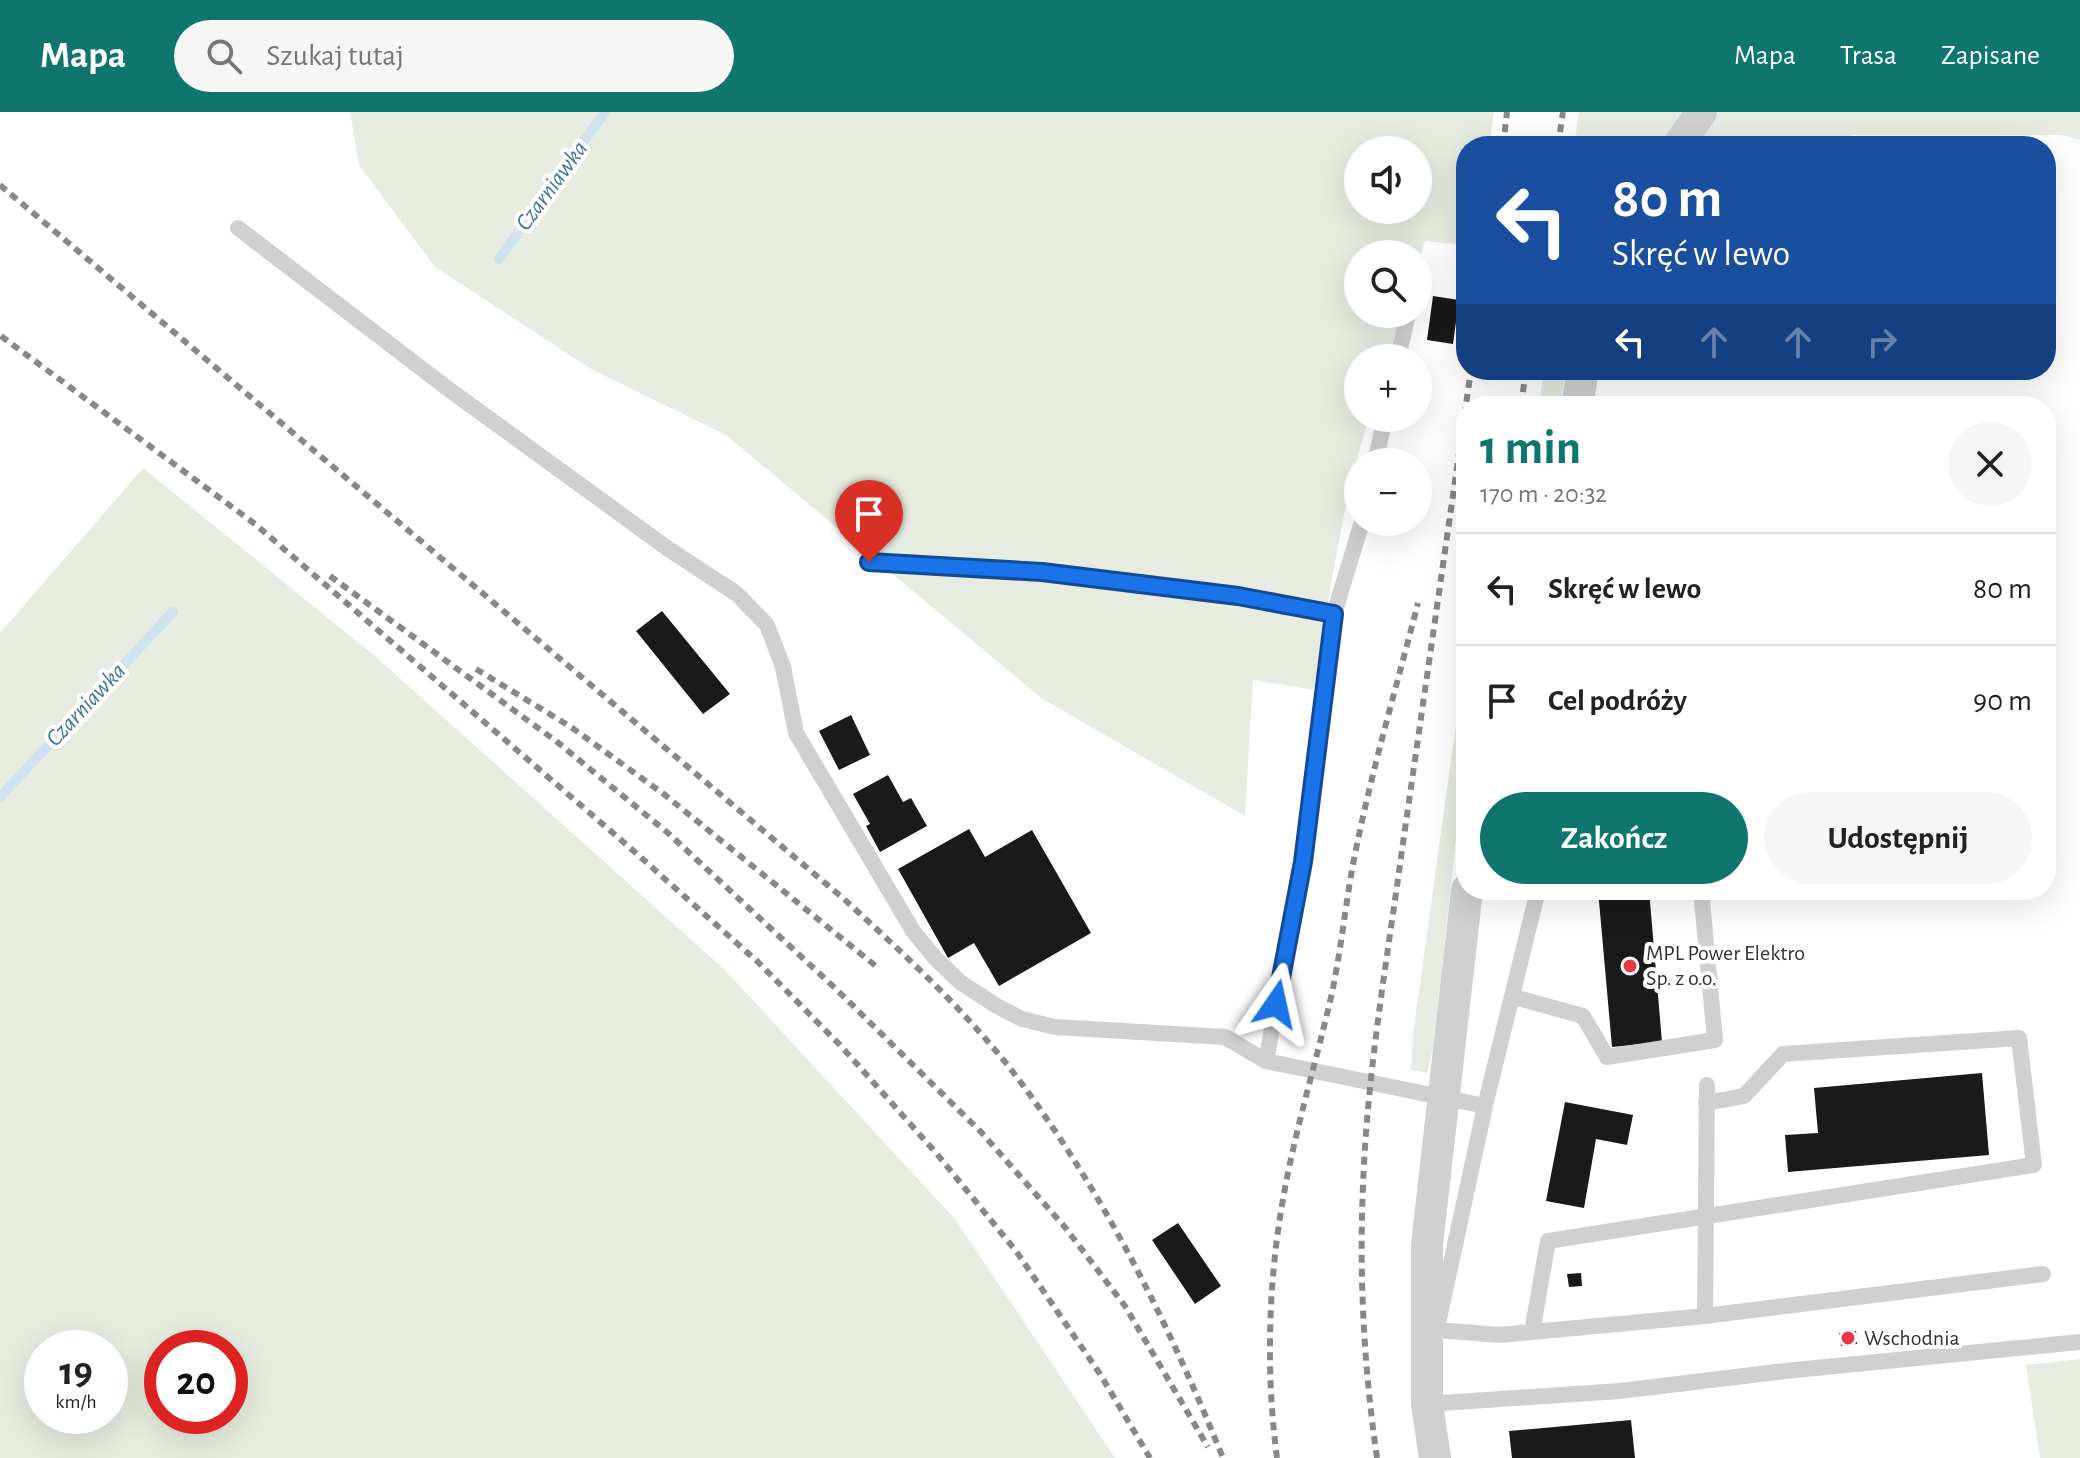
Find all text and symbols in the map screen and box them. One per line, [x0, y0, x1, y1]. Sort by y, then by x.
search box [174, 20, 734, 92]
icon: search [202, 34, 246, 78]
text: Mapa [40, 37, 126, 75]
text: Szukaj tutaj [266, 41, 404, 71]
text: Mapa [1734, 42, 1796, 70]
text: Trasa [1840, 42, 1897, 70]
text: Zapisane [1941, 42, 2040, 70]
map controls [1344, 136, 1432, 536]
button: sound [1344, 136, 1432, 224]
water label: Czarniawka [512, 137, 592, 235]
icon: left [1480, 168, 1584, 272]
text: 80 m [1612, 171, 1722, 227]
text: Skręć w lewo [1612, 236, 1790, 272]
button: search [1344, 240, 1432, 328]
icon: left [1608, 320, 1652, 364]
icon: ahead [1692, 320, 1736, 364]
icon: ahead [1776, 320, 1820, 364]
icon: right [1860, 320, 1904, 364]
button: + [1344, 344, 1432, 432]
button: close [1948, 422, 2032, 506]
text: 1 min [1480, 425, 1581, 473]
button: − [1344, 448, 1432, 536]
pin [835, 480, 903, 562]
text: 170 m · 20:32 [1480, 481, 1607, 507]
icon: arrive [847, 492, 891, 536]
icon: left [1480, 567, 1524, 611]
text: Skręć w lewo [1548, 574, 1701, 604]
text: 80 m [1973, 574, 2032, 604]
water label: Czarniawka [42, 659, 130, 751]
icon: arrive [1480, 679, 1524, 723]
text: Cel podróży [1548, 686, 1687, 716]
text: 90 m [1973, 686, 2032, 716]
button: Zakończ [1480, 792, 1748, 884]
button: Udostępnij [1764, 792, 2032, 884]
place label: MPL Power Elektro Sp. z o.o. [1646, 942, 1805, 989]
marker: MPL Power Elektro Sp. z o.o. [1621, 957, 1639, 975]
position arrow [1234, 962, 1318, 1046]
place label: Wschodnia [1864, 1327, 1960, 1349]
marker: Wschodnia [1839, 1329, 1857, 1347]
speed limit sign: 20 [144, 1330, 248, 1434]
text: 19 [59, 1352, 93, 1392]
text: km/h [55, 1392, 97, 1412]

